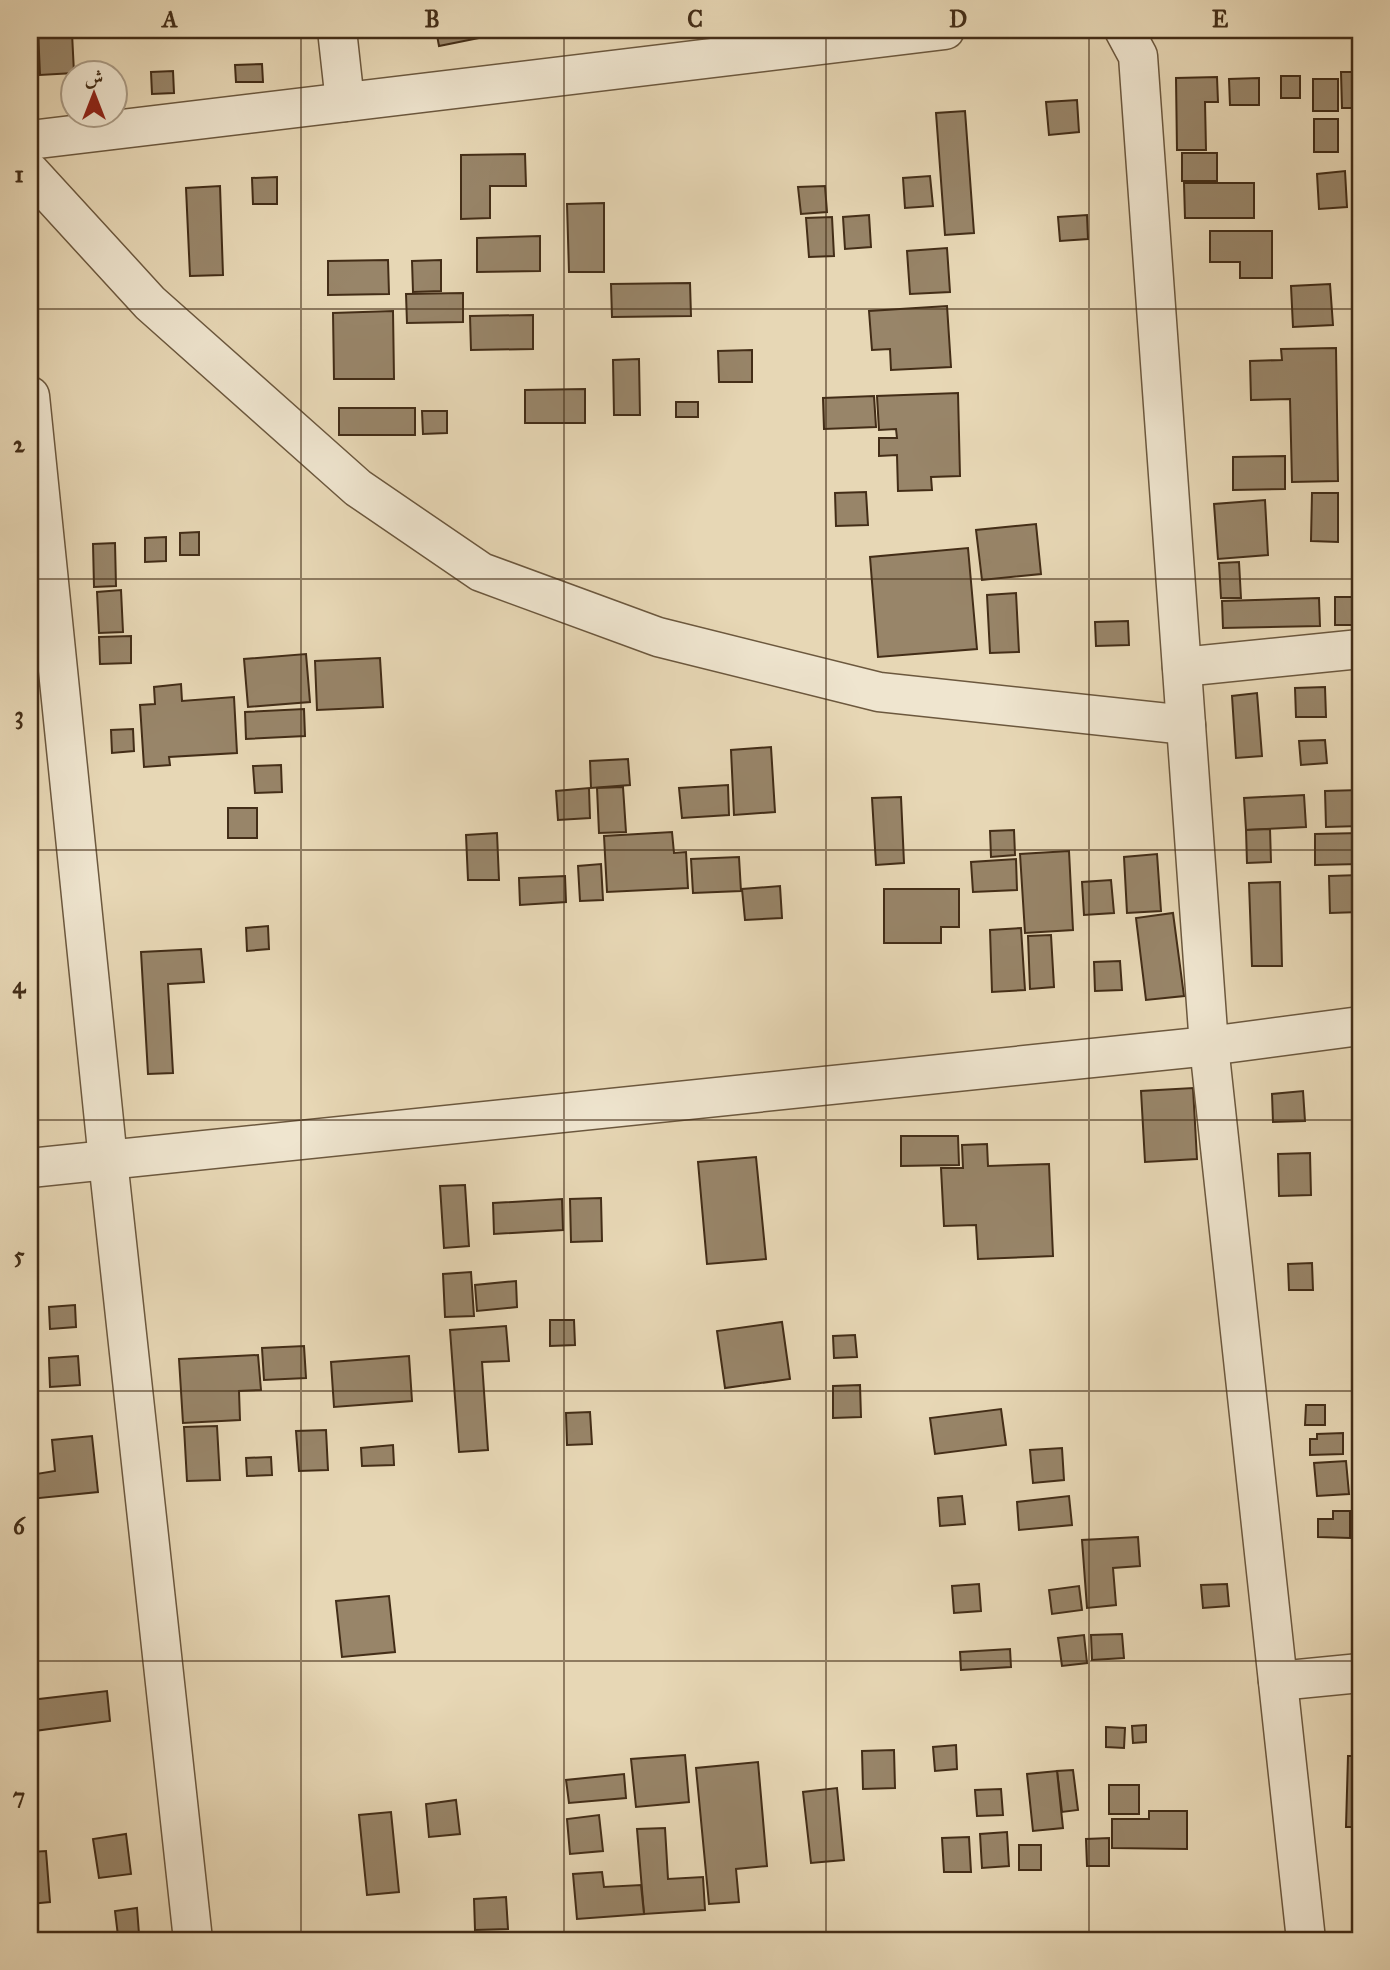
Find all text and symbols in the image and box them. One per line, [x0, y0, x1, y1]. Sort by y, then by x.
text: A [160, 5, 178, 33]
text: B [424, 5, 440, 33]
text: C [687, 5, 703, 33]
text: D [949, 5, 967, 33]
text: E [1212, 5, 1229, 33]
north arrow [60, 60, 130, 130]
text: ش [85, 66, 103, 89]
text: 1 [14, 160, 24, 188]
text: 2 [13, 430, 25, 458]
text: 3 [14, 701, 24, 730]
text: 4 [13, 971, 27, 999]
text: 5 [14, 1241, 25, 1269]
text: 6 [13, 1512, 26, 1540]
text: 7 [13, 1782, 25, 1810]

